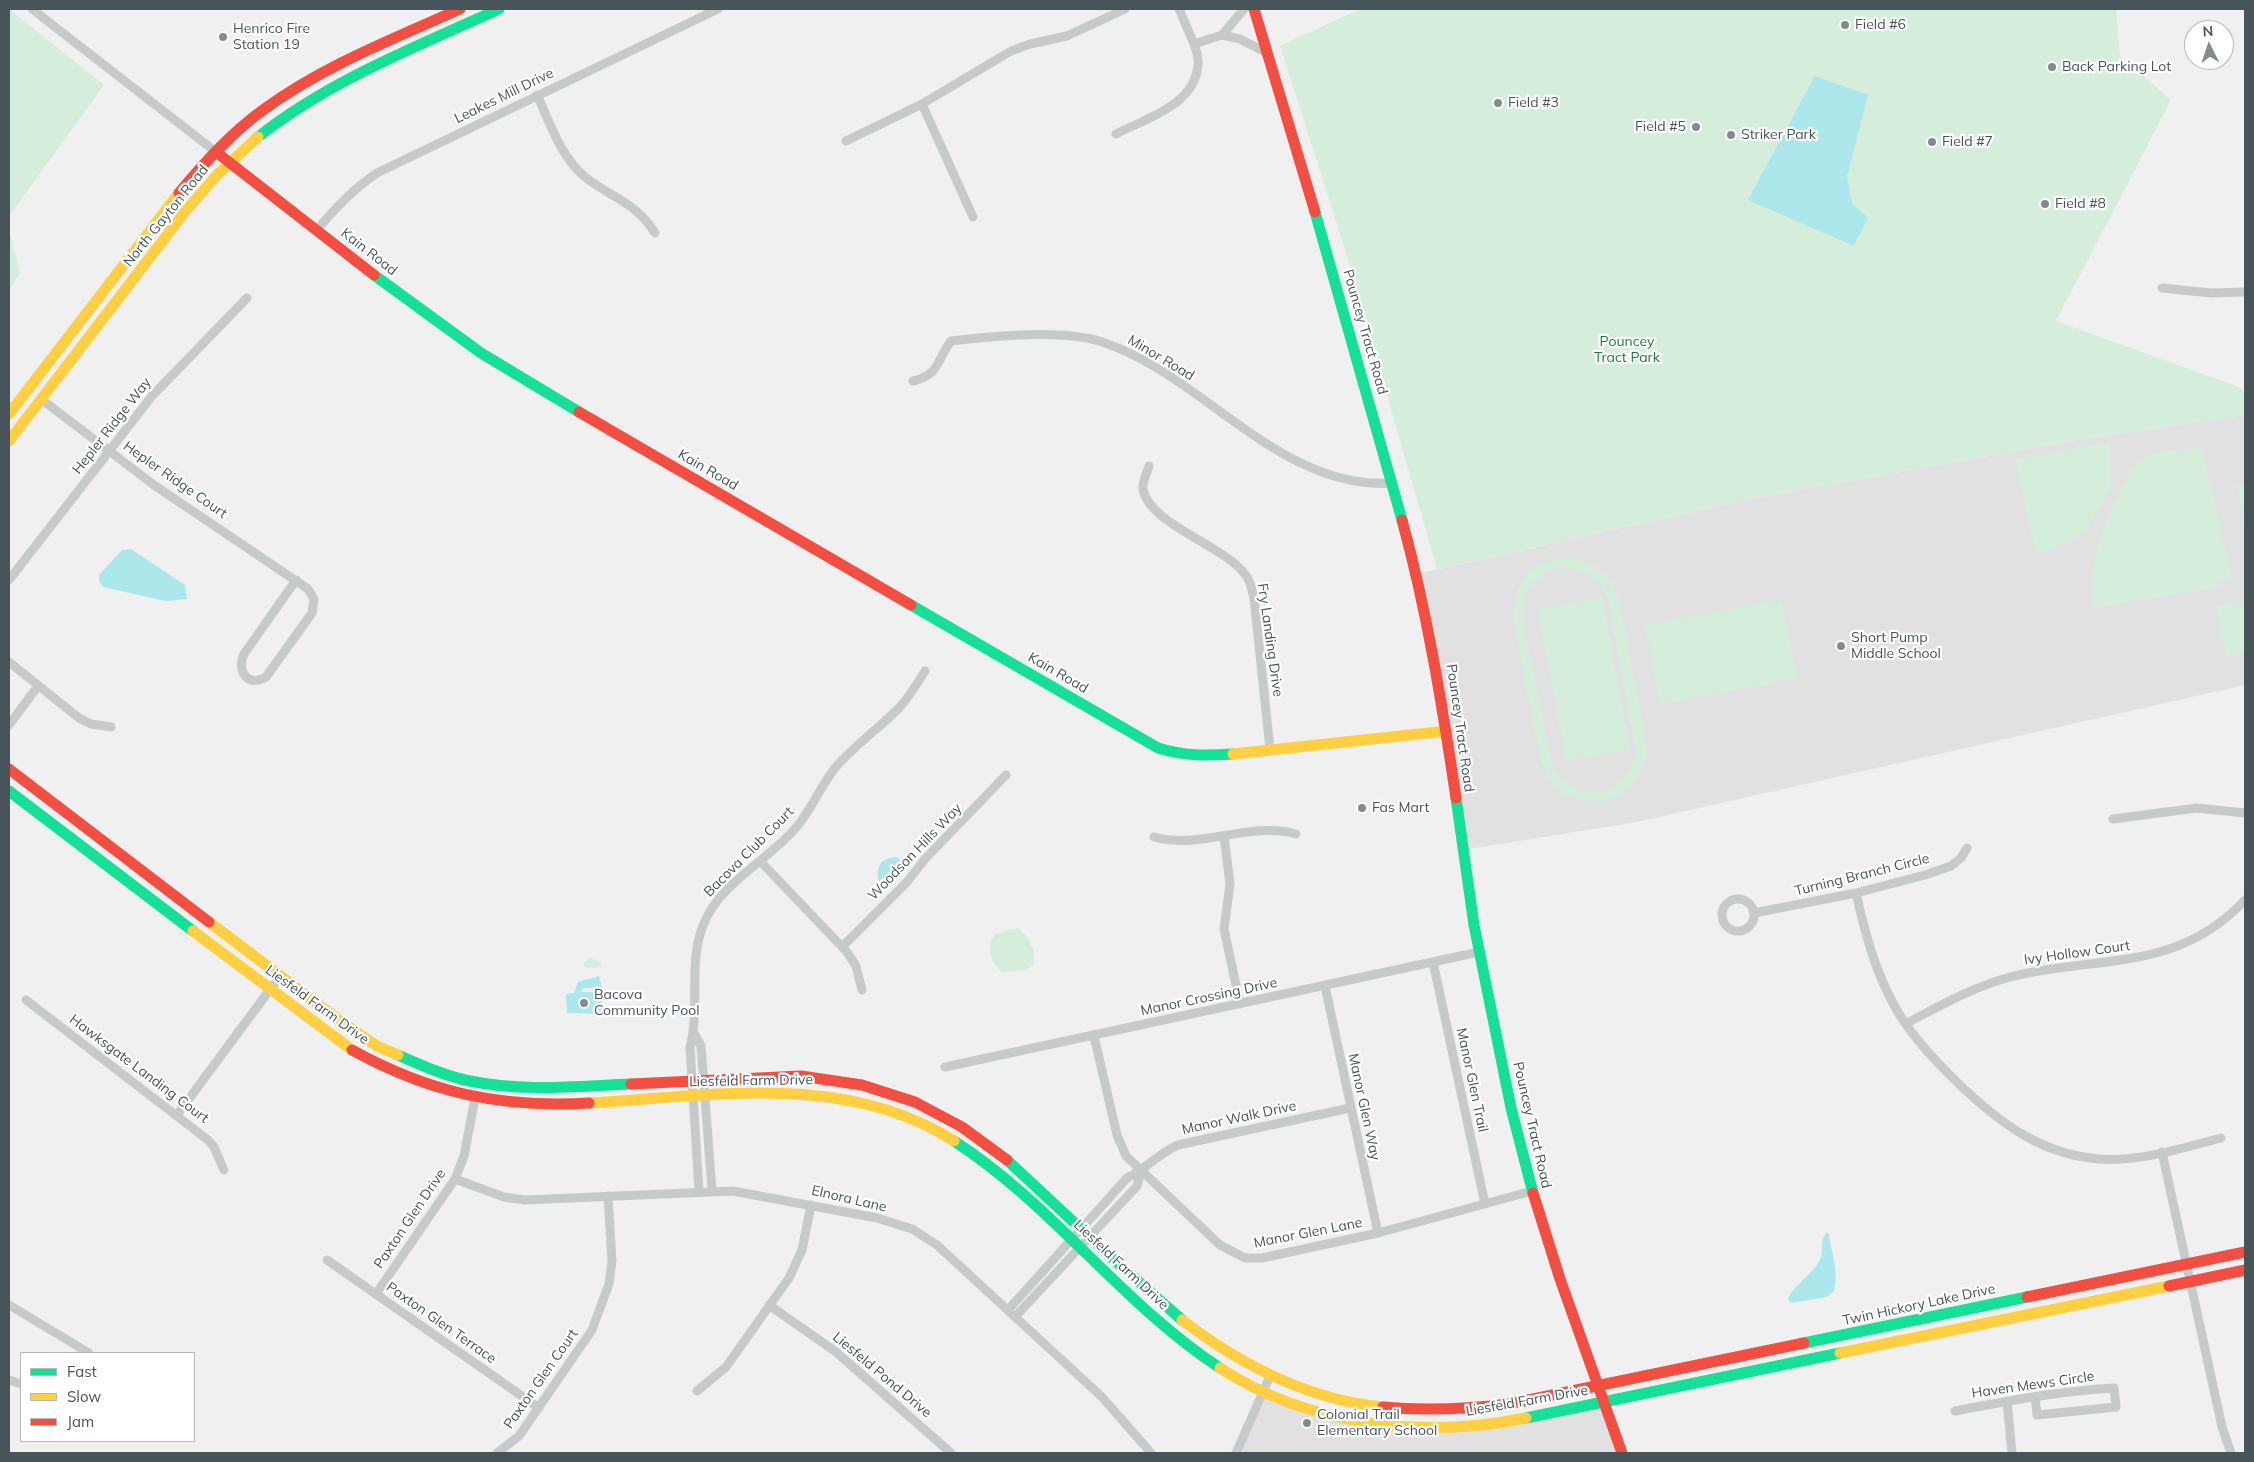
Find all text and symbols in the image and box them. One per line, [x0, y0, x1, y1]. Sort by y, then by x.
place label: Field #6 [1855, 17, 1906, 33]
marker: Field #6 [1839, 19, 1851, 31]
north arrow [2184, 20, 2234, 70]
place label: Henrico Fire Station 19 [233, 21, 310, 54]
text: N [2202, 22, 2214, 40]
marker: Henrico Fire Station 19 [217, 31, 229, 43]
place label: Back Parking Lot [2062, 59, 2171, 75]
marker: Back Parking Lot [2046, 61, 2058, 73]
street label: Leakes Mill Drive [452, 65, 556, 127]
place label: Field #3 [1508, 95, 1559, 111]
marker: Field #3 [1492, 97, 1504, 109]
place label: Field #5 [1635, 119, 1686, 135]
marker: Field #5 [1690, 121, 1702, 133]
place label: Striker Park [1741, 127, 1816, 143]
marker: Striker Park [1725, 129, 1737, 141]
place label: Field #7 [1942, 134, 1993, 150]
marker: Field #7 [1926, 136, 1938, 148]
street label: North Gayton Road [120, 162, 212, 270]
place label: Field #8 [2055, 196, 2106, 212]
marker: Field #8 [2039, 198, 2051, 210]
street label: Kain Road [338, 225, 400, 279]
street label: Pouncey Tract Road [1339, 268, 1391, 396]
street label: Minor Road [1125, 332, 1197, 384]
park label: Pouncey Tract Park [1594, 334, 1660, 367]
street label: Hepler Ridge Way [69, 374, 155, 478]
street label: Hepler Ridge Court [120, 438, 230, 522]
street label: Kain Road [675, 446, 741, 494]
street label: Fry Landing Drive [1254, 582, 1286, 698]
place label: Short Pump Middle School [1851, 630, 1941, 662]
marker: Short Pump Middle School [1835, 640, 1847, 652]
street label: Kain Road [1025, 649, 1091, 697]
street label: Pouncey Tract Road [1443, 663, 1477, 793]
street label: Woodson Hills Way [865, 800, 965, 904]
place label: Fas Mart [1372, 800, 1429, 816]
marker: Fas Mart [1356, 802, 1368, 814]
street label: Bacova Club Court [700, 803, 798, 901]
street label: Turning Branch Circle [1793, 850, 1931, 900]
street label: Ivy Hollow Court [2023, 937, 2131, 969]
street label: Liesfeld Farm Drive [262, 962, 372, 1048]
street label: Manor Crossing Drive [1139, 974, 1279, 1020]
place label: Bacova Community Pool [594, 987, 699, 1020]
marker: Bacova Community Pool [578, 997, 590, 1009]
street label: Hawksgate Landing Court [66, 1011, 212, 1127]
street label: Manor Glen Trail [1453, 1026, 1491, 1134]
street label: Manor Glen Way [1344, 1052, 1384, 1162]
street label: Pouncey Tract Road [1509, 1060, 1555, 1190]
street label: Liesfeld Farm Drive [689, 1072, 813, 1090]
street label: Manor Walk Drive [1180, 1098, 1298, 1138]
street label: Paxton Glen Drive [371, 1166, 449, 1272]
street label: Elnora Lane [810, 1182, 888, 1216]
street label: Manor Glen Lane [1252, 1214, 1364, 1252]
street label: Liesfeld Farm Drive [1070, 1217, 1172, 1313]
street label: Paxton Glen Terrace [383, 1279, 499, 1367]
street label: Twin Hickory Lake Drive [1841, 1281, 1997, 1329]
street label: Paxton Glen Court [500, 1326, 582, 1432]
street label: Liesfeld Pond Drive [829, 1329, 935, 1421]
legend [20, 1352, 195, 1442]
text: Fast [67, 1362, 97, 1381]
street label: Haven Mews Circle [1971, 1368, 2095, 1402]
street label: Liesfeld Farm Drive [1465, 1382, 1589, 1420]
text: Slow [67, 1387, 101, 1406]
place label: Colonial Trail Elementary School [1317, 1407, 1437, 1440]
text: Jam [67, 1412, 94, 1431]
marker: Colonial Trail Elementary School [1301, 1417, 1313, 1429]

